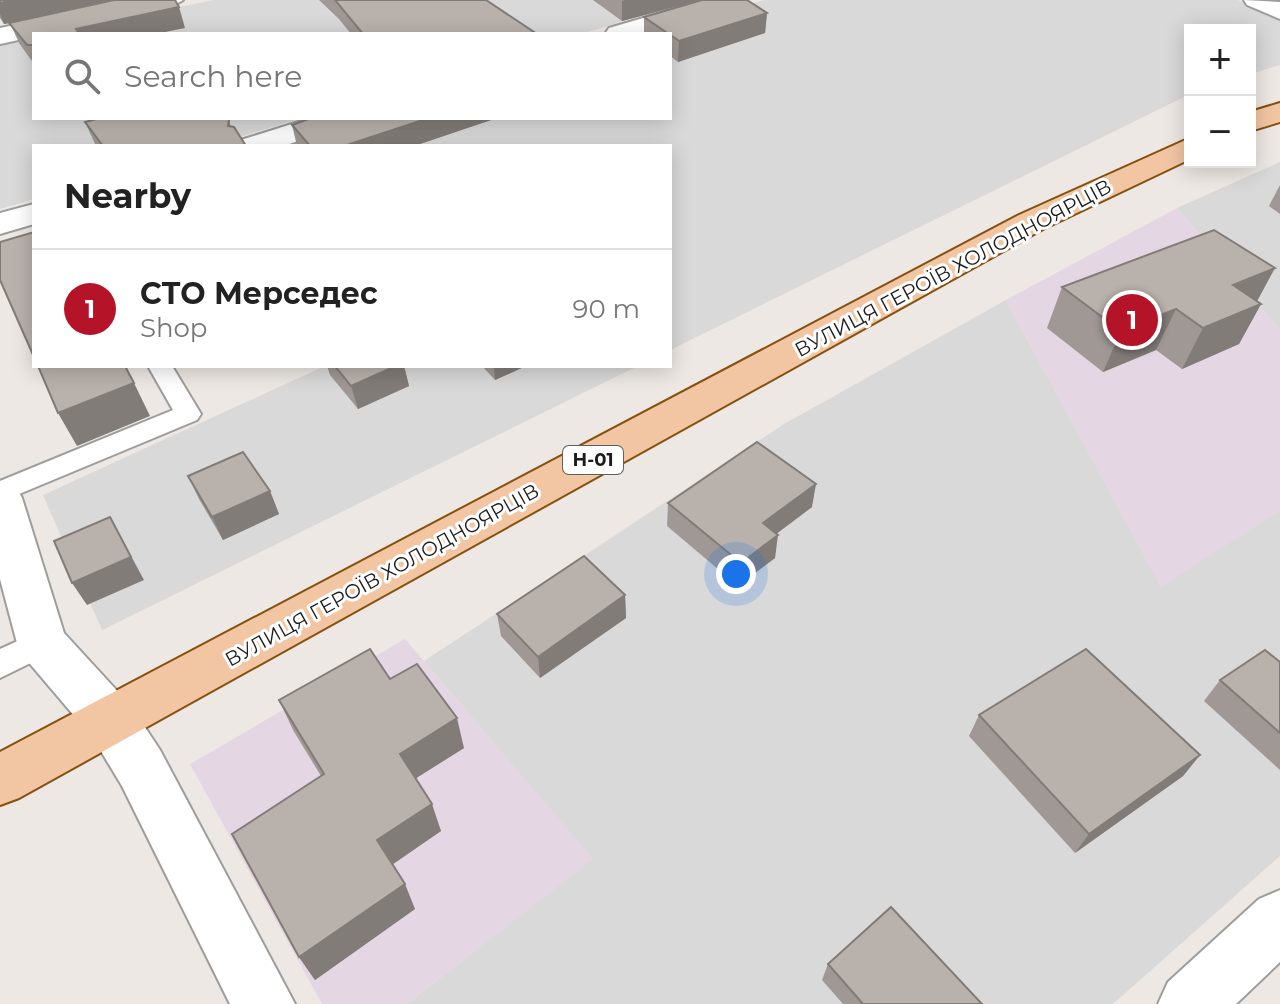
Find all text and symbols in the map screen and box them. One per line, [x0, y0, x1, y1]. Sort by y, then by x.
map controls [1184, 24, 1256, 168]
button: + [1184, 24, 1256, 96]
search box [32, 32, 672, 120]
icon: search [60, 54, 104, 98]
text: Search here [124, 58, 302, 95]
button: − [1184, 96, 1256, 168]
street label: ВУЛИЦЯ ГЕРОЇВ ХОЛОДНОЯРЦІВ [791, 174, 1115, 362]
text: Nearby [64, 175, 191, 217]
text: СТО Мерседес [140, 275, 378, 312]
pin: 1 [1106, 290, 1158, 350]
text: 1 [85, 293, 95, 325]
text: 90 m [573, 293, 640, 325]
text: Shop [140, 312, 208, 344]
road number: Н-01 [563, 446, 623, 474]
street label: ВУЛИЦЯ ГЕРОЇВ ХОЛОДНОЯРЦІВ [221, 478, 543, 672]
your location [716, 554, 756, 594]

